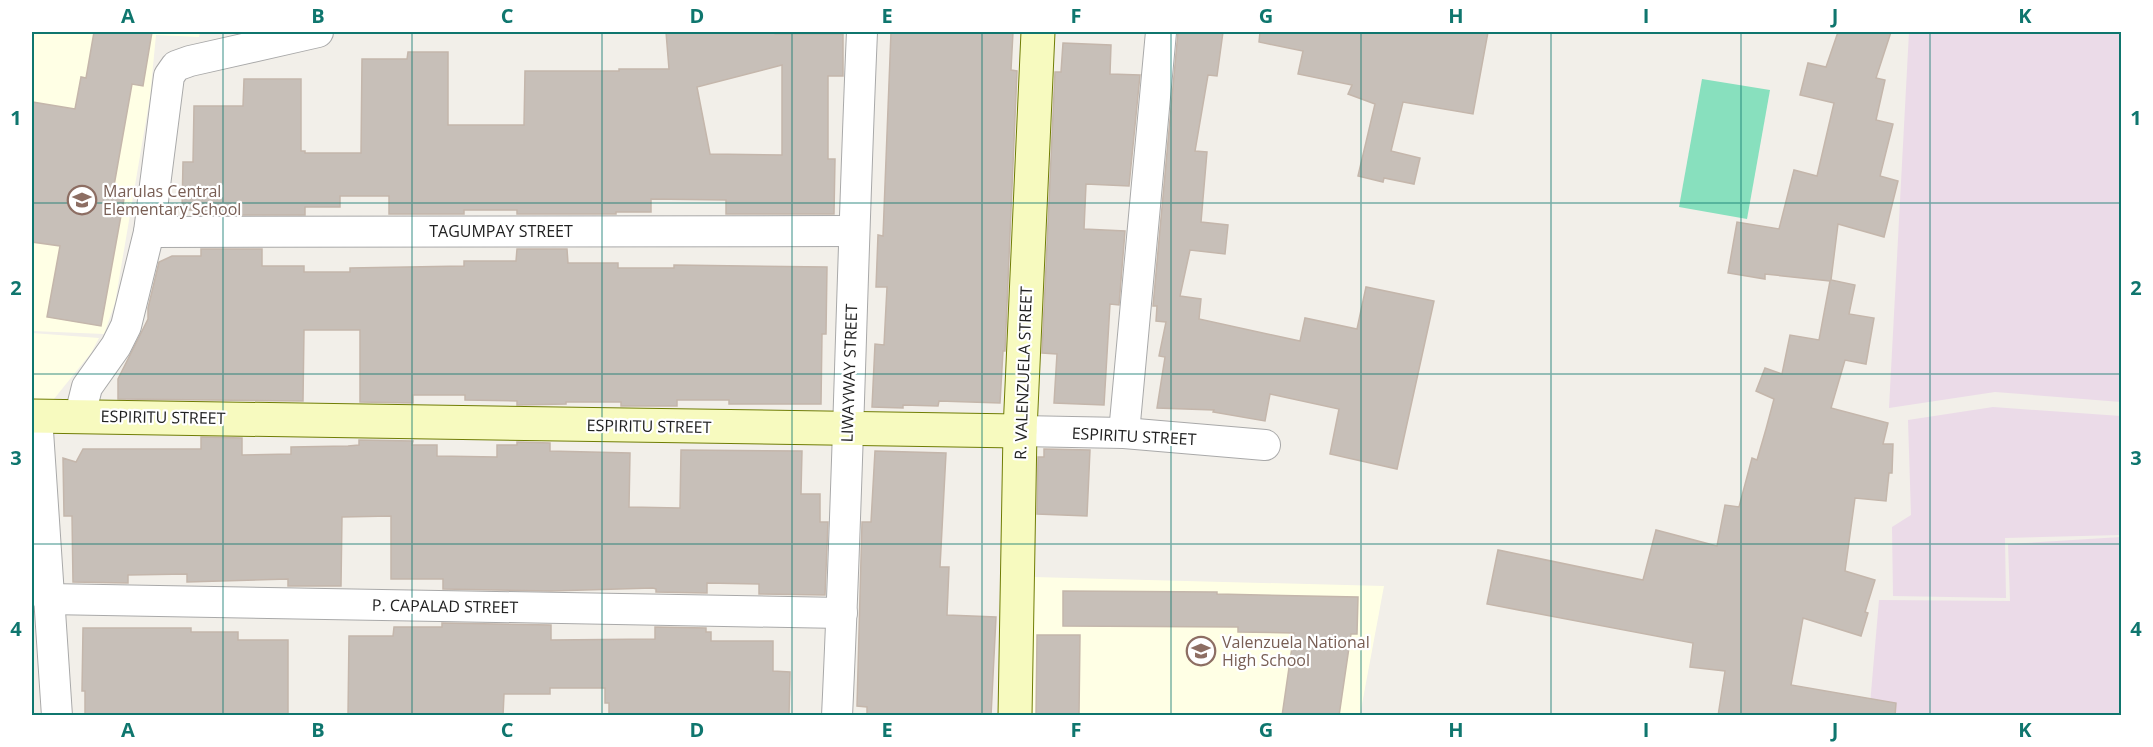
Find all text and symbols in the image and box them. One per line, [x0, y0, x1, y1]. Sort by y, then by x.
text: A [121, 2, 135, 29]
text: B [311, 2, 325, 29]
text: C [501, 2, 514, 29]
text: D [690, 2, 704, 29]
text: E [881, 2, 893, 29]
text: F [1071, 2, 1081, 29]
text: G [1259, 2, 1273, 29]
text: H [1448, 2, 1464, 29]
text: I [1643, 2, 1649, 29]
text: J [1830, 2, 1838, 29]
text: K [2018, 2, 2032, 29]
text: 1 [10, 104, 22, 131]
text: 1 [2130, 104, 2142, 131]
place label: Marulas Central Elementary School [103, 180, 241, 220]
school or university icon: Marulas Central Elementary School [66, 184, 98, 216]
street label: TAGUMPAY STREET [429, 220, 573, 242]
text: 2 [10, 274, 22, 301]
text: 2 [2130, 274, 2142, 301]
street label: R. VALENZUELA STREET [1009, 286, 1037, 460]
street label: LIWAYWAY STREET [836, 303, 862, 443]
street label: ESPIRITU STREET [100, 405, 226, 429]
street label: ESPIRITU STREET [586, 414, 712, 438]
street label: ESPIRITU STREET [1071, 422, 1197, 450]
text: 3 [10, 444, 22, 471]
text: 3 [2130, 444, 2142, 471]
street label: P. CAPALAD STREET [372, 594, 518, 618]
text: 4 [10, 615, 22, 642]
text: 4 [2130, 615, 2142, 642]
place label: Valenzuela National High School [1222, 631, 1370, 671]
school or university icon: Valenzuela National High School [1185, 635, 1217, 667]
text: A [121, 716, 135, 743]
text: B [311, 716, 325, 743]
text: C [501, 716, 514, 743]
text: D [690, 716, 704, 743]
text: E [881, 716, 893, 743]
text: F [1071, 716, 1081, 743]
text: G [1259, 716, 1273, 743]
text: H [1448, 716, 1464, 743]
text: I [1643, 716, 1649, 743]
text: J [1830, 716, 1838, 743]
text: K [2018, 716, 2032, 743]

